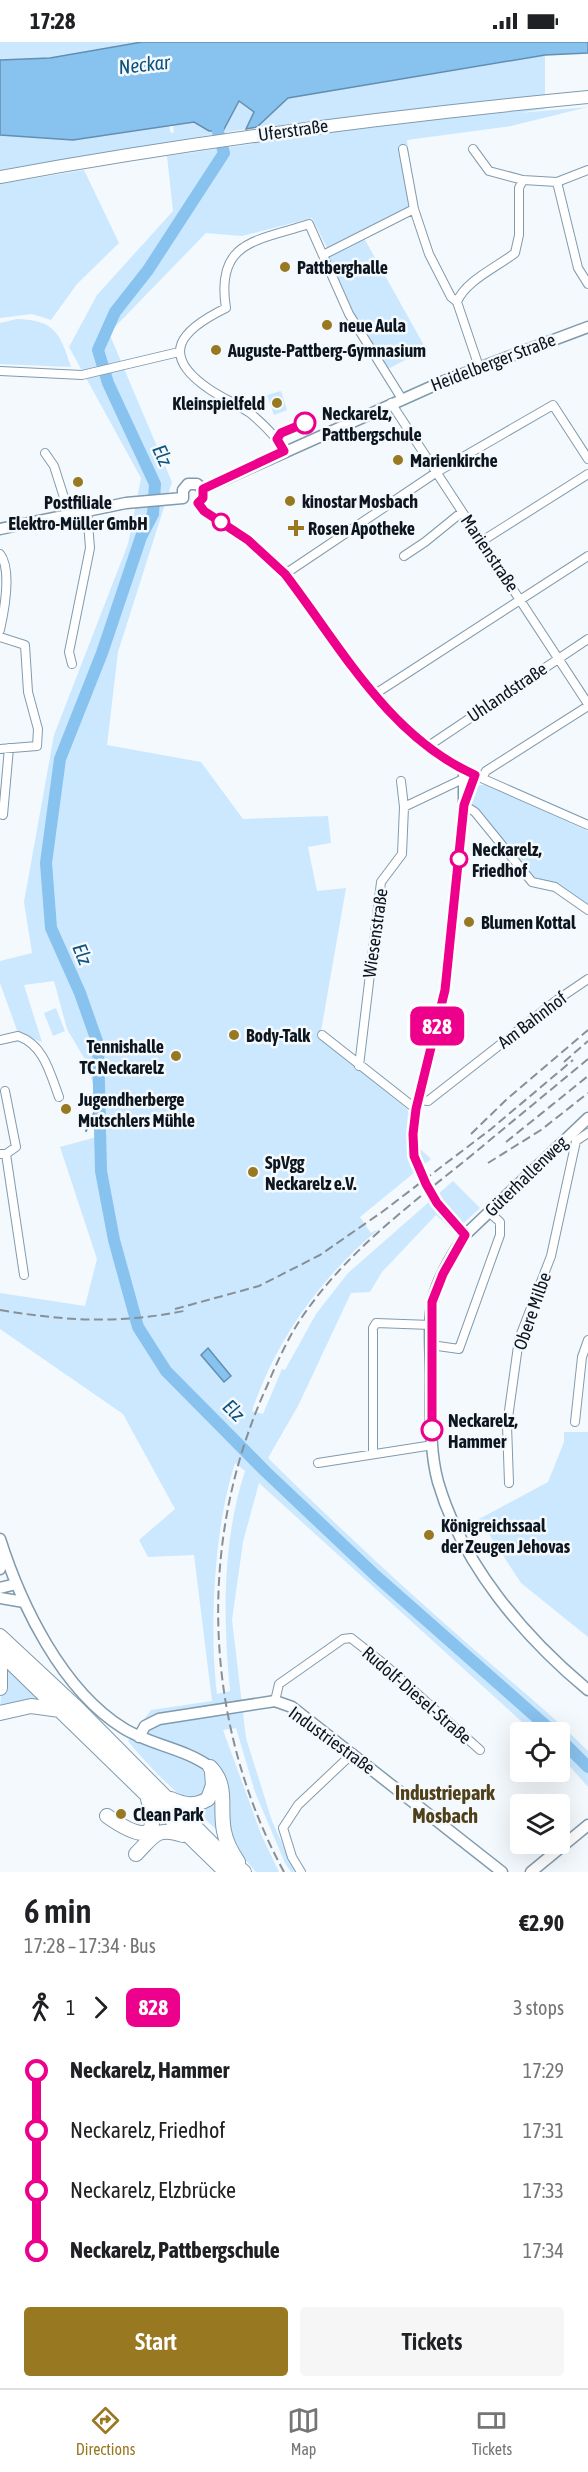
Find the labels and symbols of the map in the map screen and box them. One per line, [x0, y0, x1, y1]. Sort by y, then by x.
water label: Neckar [117, 50, 172, 78]
street label: Uferstraße [257, 115, 329, 145]
place label: Pattberghalle [297, 257, 388, 278]
marker: Pattberghalle [278, 260, 292, 274]
place label: neue Aula [339, 315, 406, 336]
marker: neue Aula [320, 318, 334, 332]
street label: Heidelberger Straße [428, 329, 558, 395]
place label: Auguste-Pattberg-Gymnasium [227, 340, 426, 361]
marker: Auguste-Pattberg-Gymnasium [209, 343, 223, 357]
place label: Kleinspielfeld [172, 393, 265, 414]
marker: Kleinspielfeld [270, 396, 284, 410]
place label: Neckarelz, Pattbergschule [322, 403, 422, 445]
marker: Neckarelz, Pattbergschule [294, 412, 316, 434]
water label: Elz [148, 441, 178, 470]
place label: Marienkirche [410, 450, 498, 471]
marker: Marienkirche [391, 453, 405, 467]
marker: Postfiliale Elektro-Müller GmbH [71, 475, 85, 489]
place label: kinostar Mosbach [302, 491, 418, 512]
place label: Postfiliale Elektro-Müller GmbH [8, 492, 148, 534]
marker: kinostar Mosbach [283, 494, 297, 508]
street label: Marienstraße [457, 511, 523, 595]
unlabelled marker [212, 513, 230, 531]
place label: Rosen Apotheke [308, 518, 415, 539]
marker: Rosen Apotheke [289, 521, 303, 535]
street label: Uhlandstraße [463, 658, 551, 726]
place label: Neckarelz, Friedhof [472, 839, 542, 881]
marker: Neckarelz, Friedhof [450, 850, 468, 868]
street label: Wiesenstraße [358, 887, 392, 979]
place label: Blumen Kottal [481, 912, 576, 933]
marker: Blumen Kottal [462, 915, 476, 929]
water label: Elz [68, 940, 98, 969]
street label: Am Bahnhof [493, 987, 571, 1053]
line badge: 828 [402, 1006, 472, 1046]
place label: Body-Talk [246, 1025, 311, 1046]
marker: Body-Talk [227, 1028, 241, 1042]
place label: Tennishalle TC Neckarelz [80, 1036, 165, 1078]
marker: Tennishalle TC Neckarelz [169, 1049, 183, 1063]
place label: Jugendherberge Mutschlers Mühle [77, 1089, 195, 1131]
marker: Jugendherberge Mutschlers Mühle [59, 1102, 73, 1116]
street label: Güterhallenweg [480, 1131, 572, 1221]
place label: SpVgg Neckarelz e.V. [265, 1152, 357, 1194]
marker: SpVgg Neckarelz e.V. [246, 1165, 260, 1179]
street label: Obere Milbe [509, 1269, 555, 1353]
water label: Elz [218, 1394, 250, 1426]
place label: Neckarelz, Hammer [448, 1410, 518, 1452]
marker: Neckarelz, Hammer [421, 1419, 443, 1441]
place label: Königreichssaal der Zeugen Jehovas [441, 1515, 571, 1557]
marker: Königreichssaal der Zeugen Jehovas [422, 1528, 436, 1542]
street label: Rudolf-Diesel-Straße [358, 1642, 476, 1748]
street label: Industriestraße [285, 1702, 379, 1778]
district label: Industriepark Mosbach [395, 1781, 495, 1827]
place label: Clean Park [133, 1804, 205, 1825]
marker: Clean Park [114, 1807, 128, 1821]

